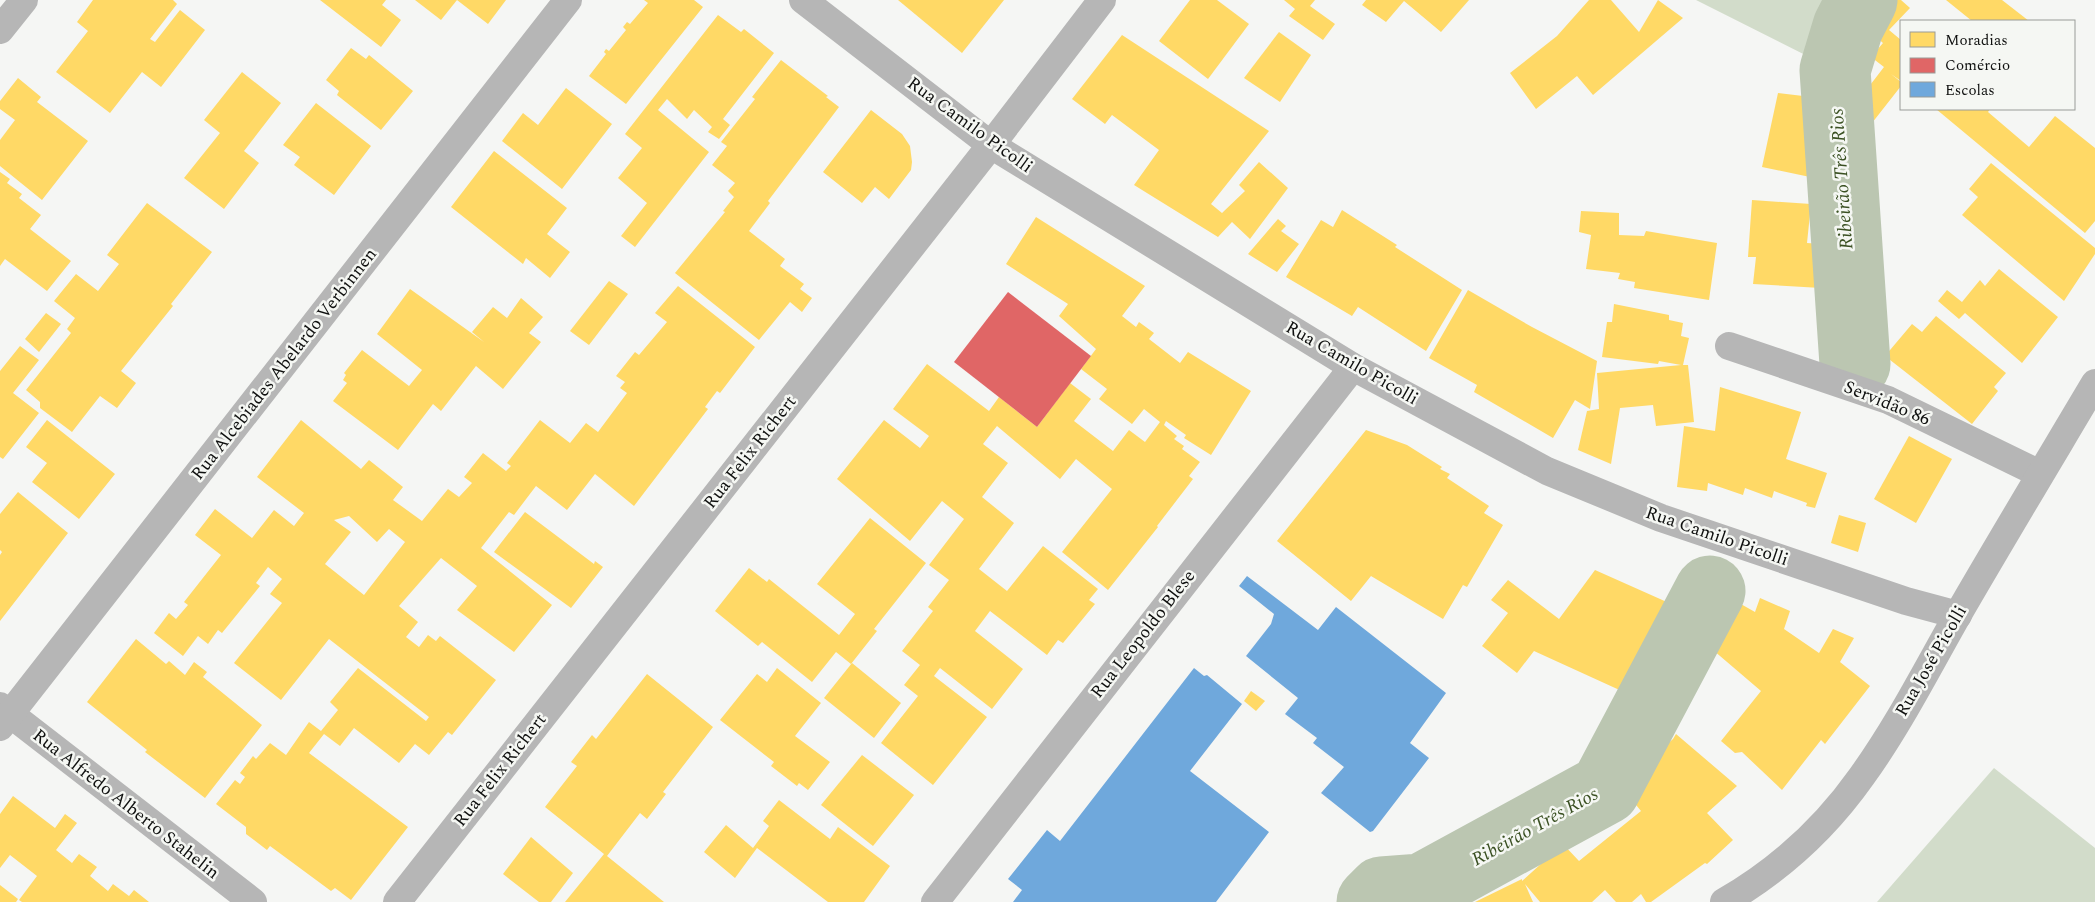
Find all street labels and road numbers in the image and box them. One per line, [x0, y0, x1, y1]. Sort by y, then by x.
street label: Rua Camilo Picolli [902, 70, 1038, 180]
street label: Rua Alcebiades Abelardo Verbinnen [185, 242, 383, 486]
street label: Rua Camilo Picolli [1281, 314, 1423, 412]
street label: Servidão 86 [1840, 373, 1934, 433]
street label: Rua Felix Richert [697, 389, 803, 515]
street label: Rua Camilo Picolli [1642, 499, 1792, 573]
street label: Rua Leopoldo Blese [1084, 564, 1202, 704]
street label: Rua José Picolli [1888, 600, 1974, 722]
street label: Rua Felix Richert [447, 707, 553, 833]
street label: Rua Alfredo Alberto Stahelin [27, 722, 225, 886]

